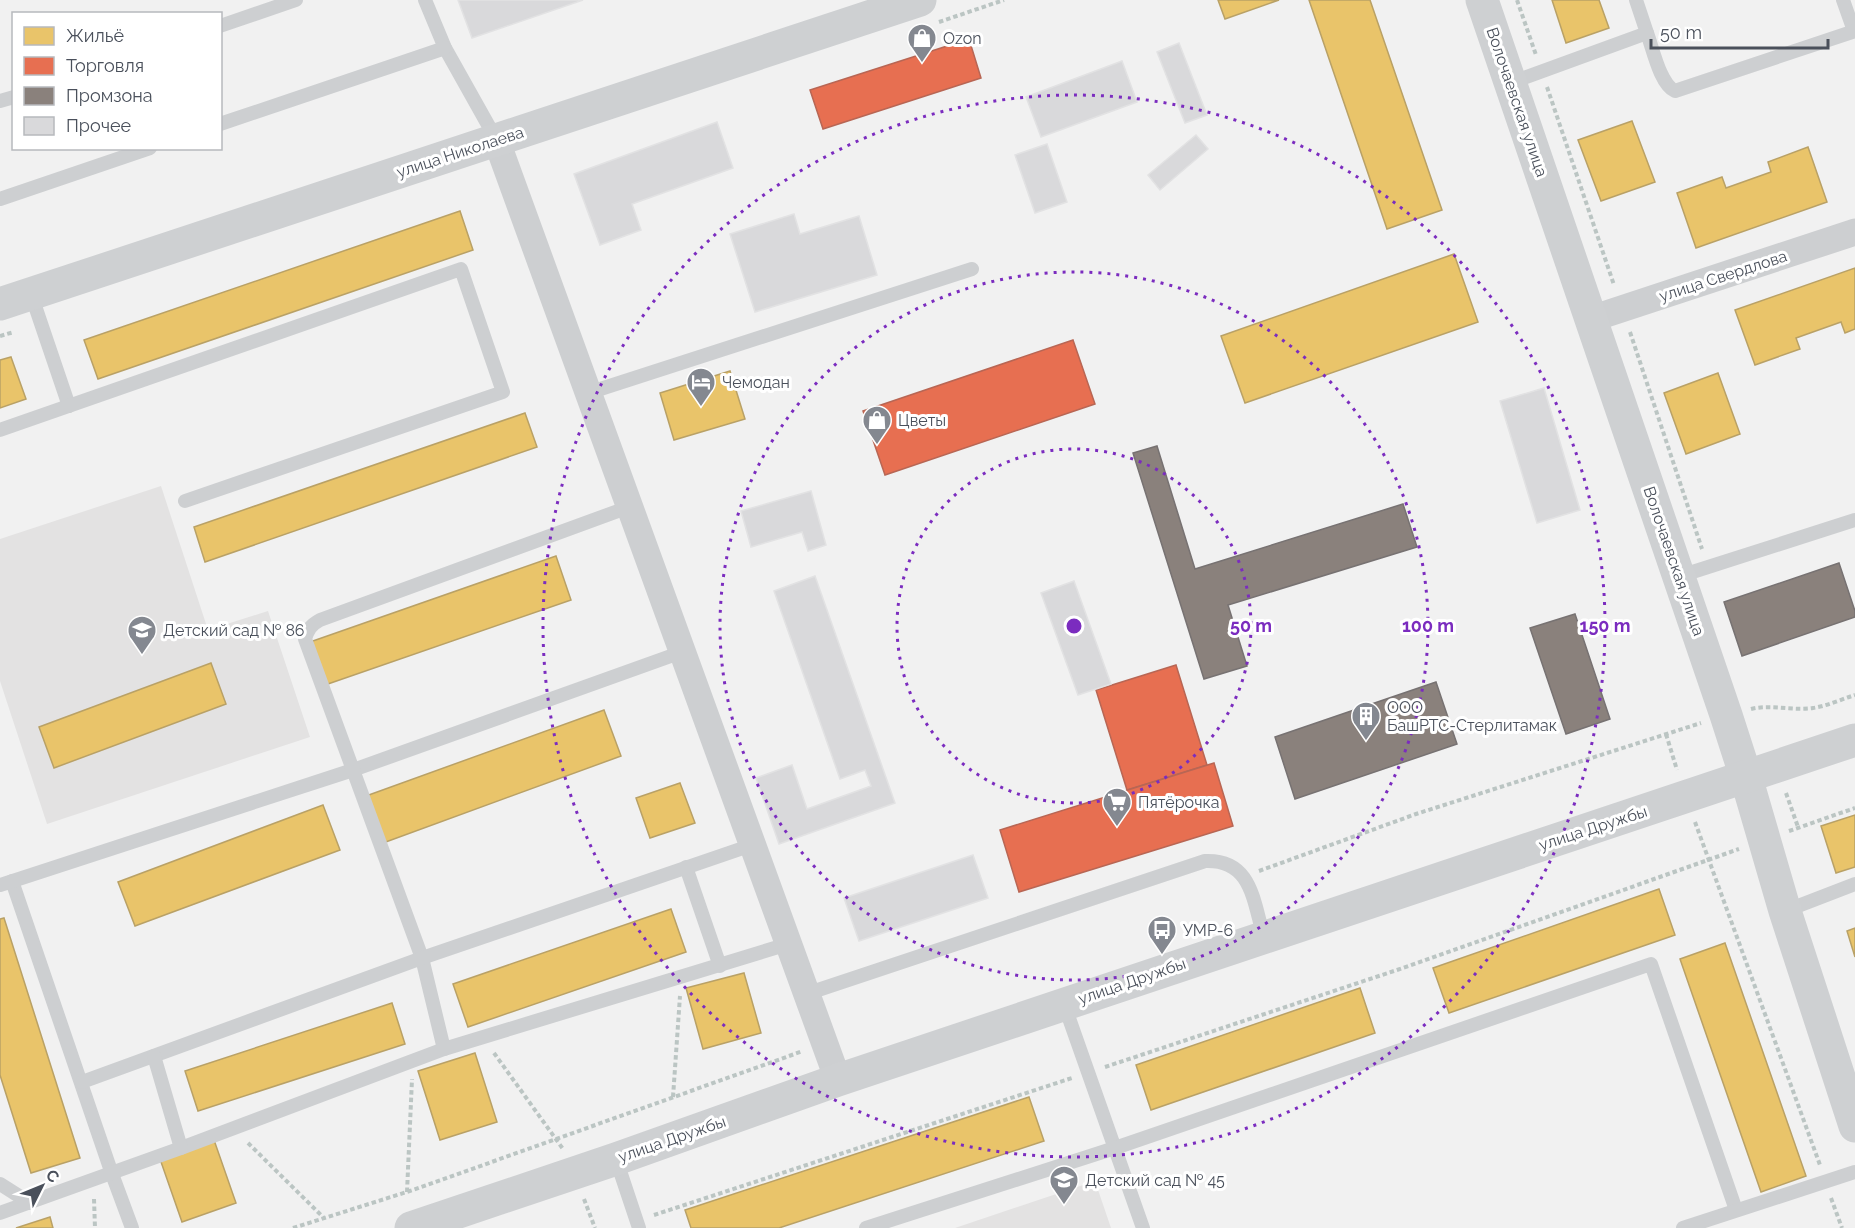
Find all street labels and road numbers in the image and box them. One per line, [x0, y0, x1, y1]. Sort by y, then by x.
street label: Волочаевская улица [1483, 25, 1551, 179]
street label: улица Николаева [394, 122, 526, 182]
street label: улица Свердлова [1657, 246, 1789, 306]
street label: Волочаевская улица [1640, 484, 1708, 638]
street label: улица Дружбы [1536, 802, 1650, 854]
street label: улица Дружбы [1076, 954, 1188, 1008]
street label: улица Дружбы [616, 1112, 728, 1166]

